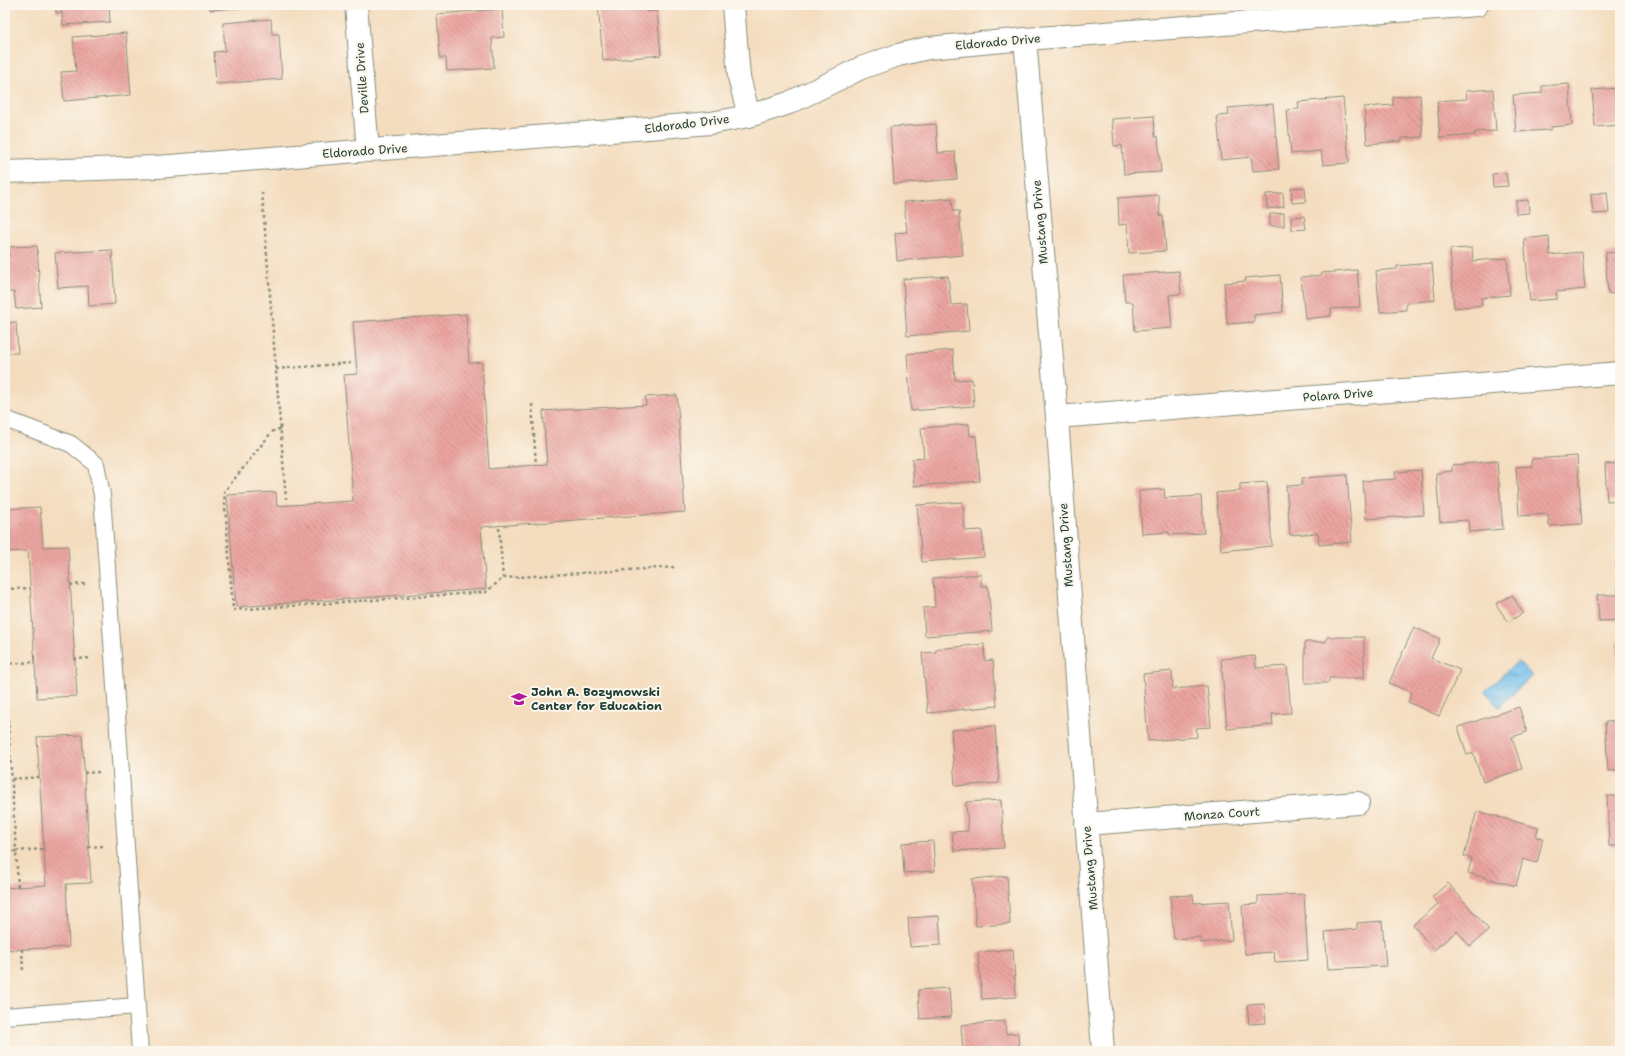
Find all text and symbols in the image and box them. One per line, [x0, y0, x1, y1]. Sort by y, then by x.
street label: Eldorado Drive [955, 30, 1042, 54]
street label: Deville Drive [352, 42, 372, 114]
street label: Eldorado Drive [643, 111, 731, 137]
street label: Eldorado Drive [322, 140, 409, 162]
street label: Mustang Drive [1028, 179, 1052, 265]
street label: Polara Drive [1302, 385, 1374, 405]
street label: Mustang Drive [1055, 502, 1077, 588]
place label: John A. Bozymowski Center for Education [531, 684, 662, 714]
school or university icon: John A. Bozymowski Center for Education [510, 690, 528, 708]
street label: Monza Court [1183, 803, 1261, 825]
street label: Mustang Drive [1078, 825, 1102, 911]

